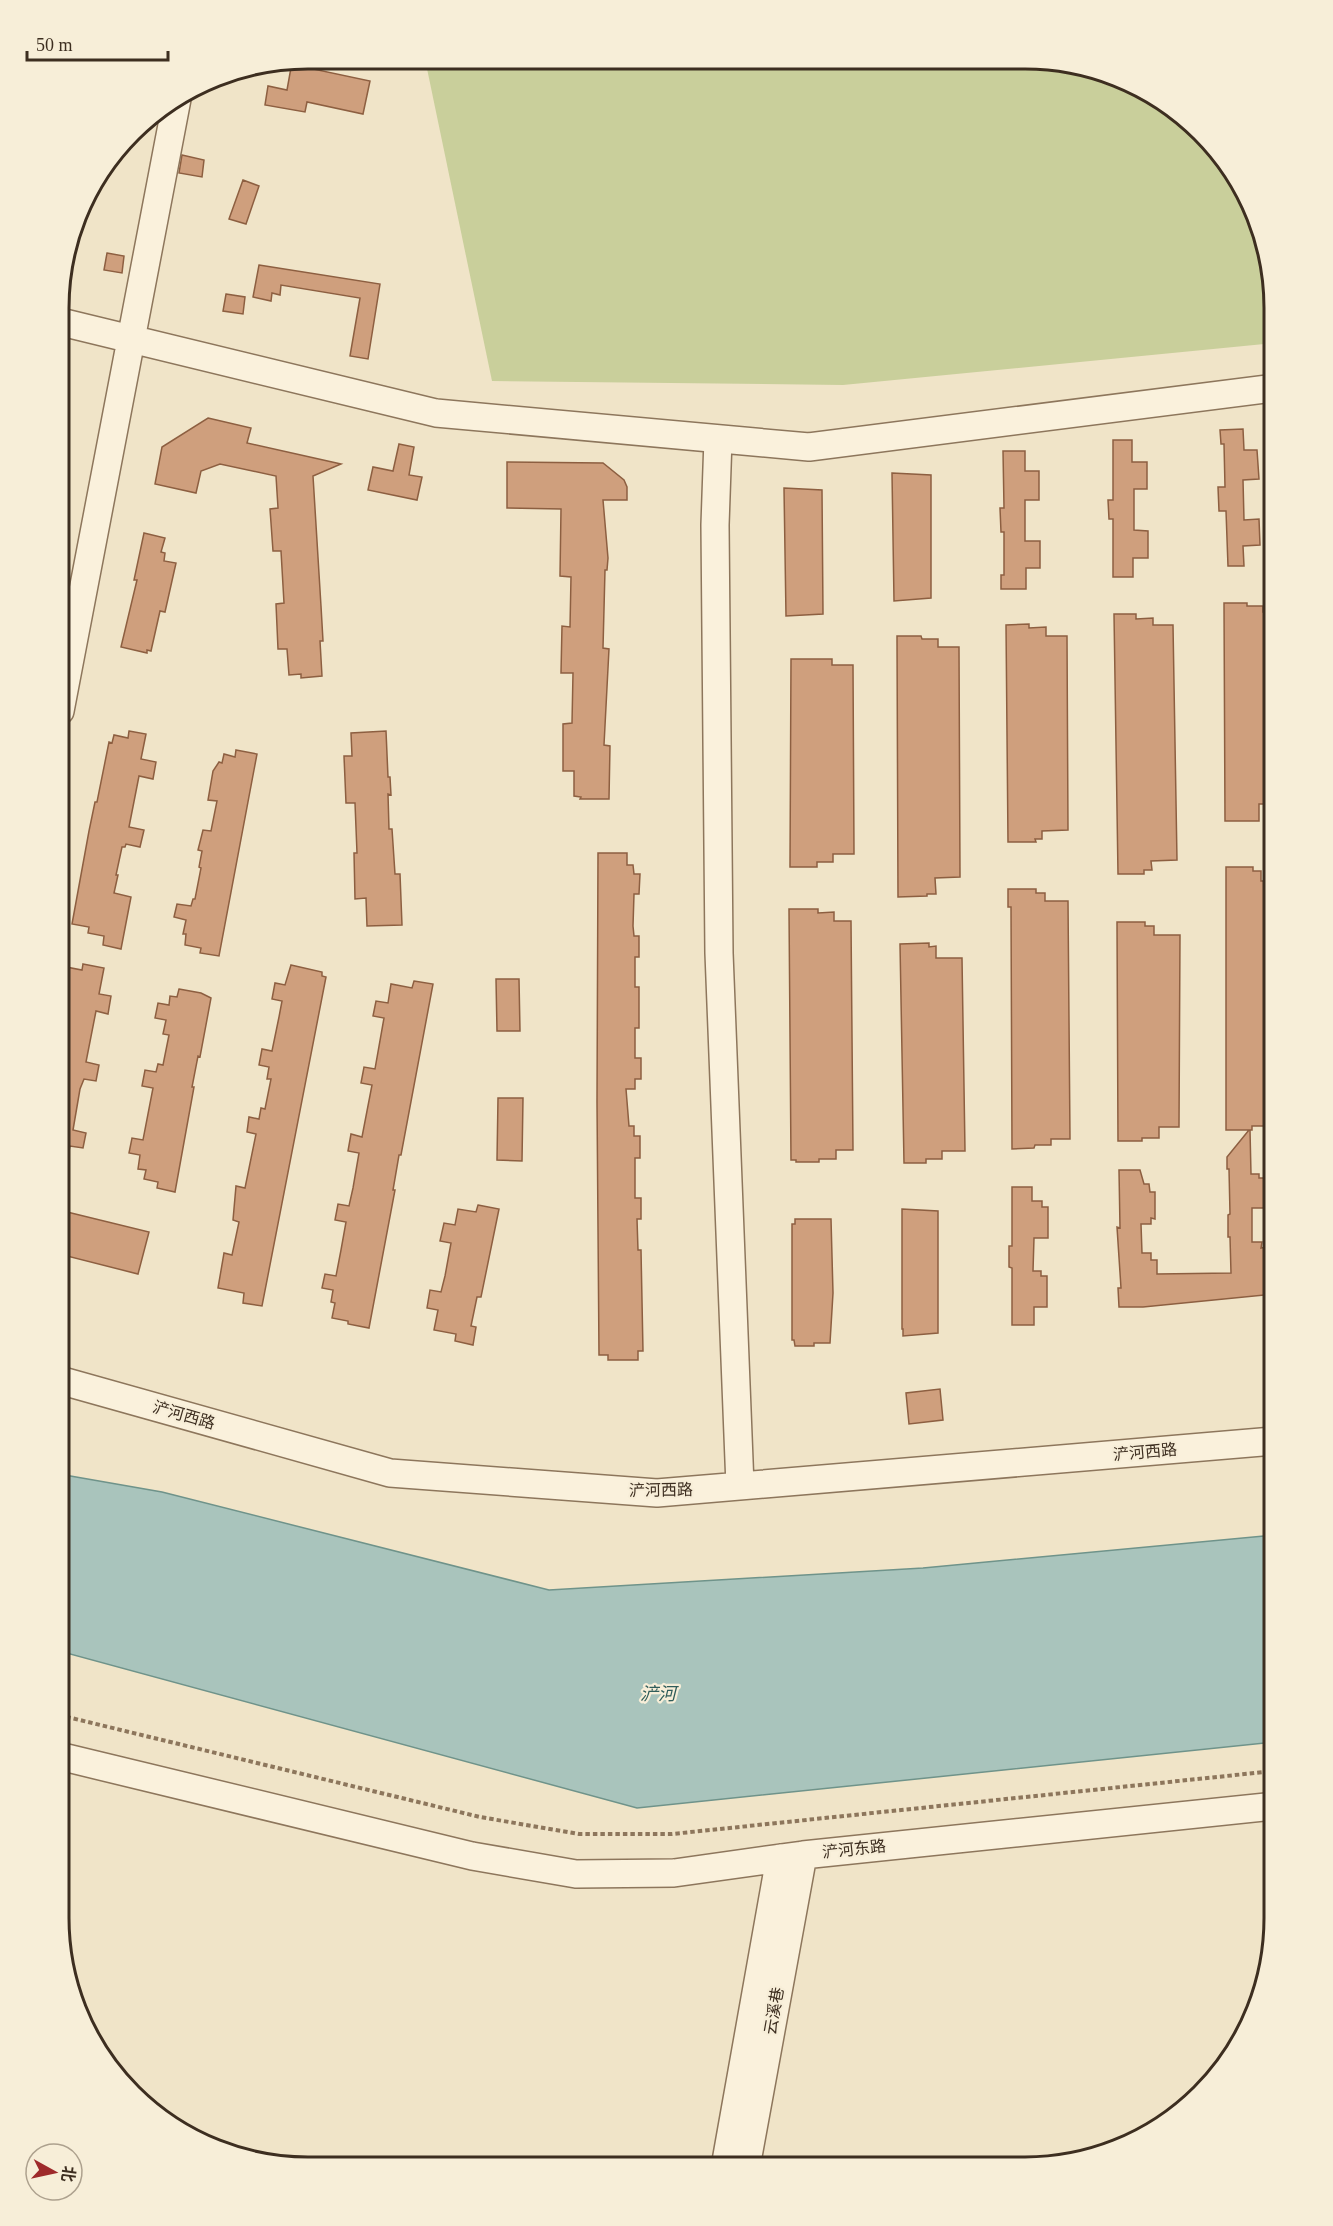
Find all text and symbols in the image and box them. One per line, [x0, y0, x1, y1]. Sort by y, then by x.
scale bar [27, 24, 168, 62]
text: 50 m [36, 35, 73, 55]
street label: 浐河西路 [151, 1398, 217, 1432]
street label: 浐河西路 [1112, 1441, 1178, 1463]
street label: 浐河西路 [629, 1481, 693, 1499]
water label: 浐河 [640, 1684, 679, 1704]
street label: 浐河东路 [821, 1837, 887, 1861]
street label: 云溪巷 [761, 1986, 787, 2036]
north arrow [24, 2142, 84, 2202]
text: 北 [59, 2165, 78, 2183]

